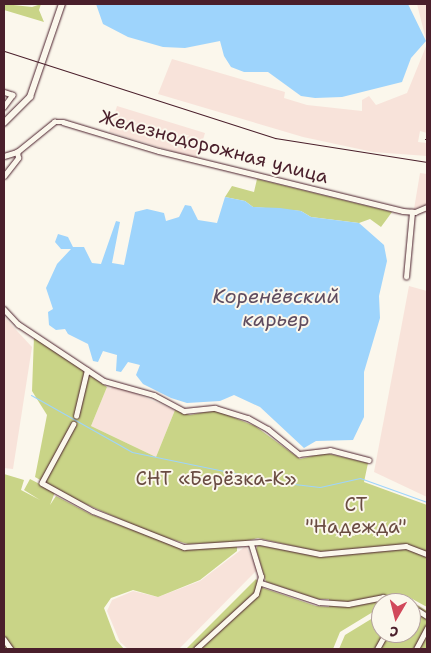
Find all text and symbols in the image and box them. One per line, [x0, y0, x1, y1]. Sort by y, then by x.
street label: Железнодорожная улица [97, 105, 331, 189]
water label: Коренёвский карьер [213, 284, 339, 331]
park label: СНТ «Берёзка-К» [136, 468, 296, 490]
park label: СТ "Надежда" [305, 494, 407, 538]
north arrow [371, 593, 421, 643]
text: С [389, 622, 400, 641]

